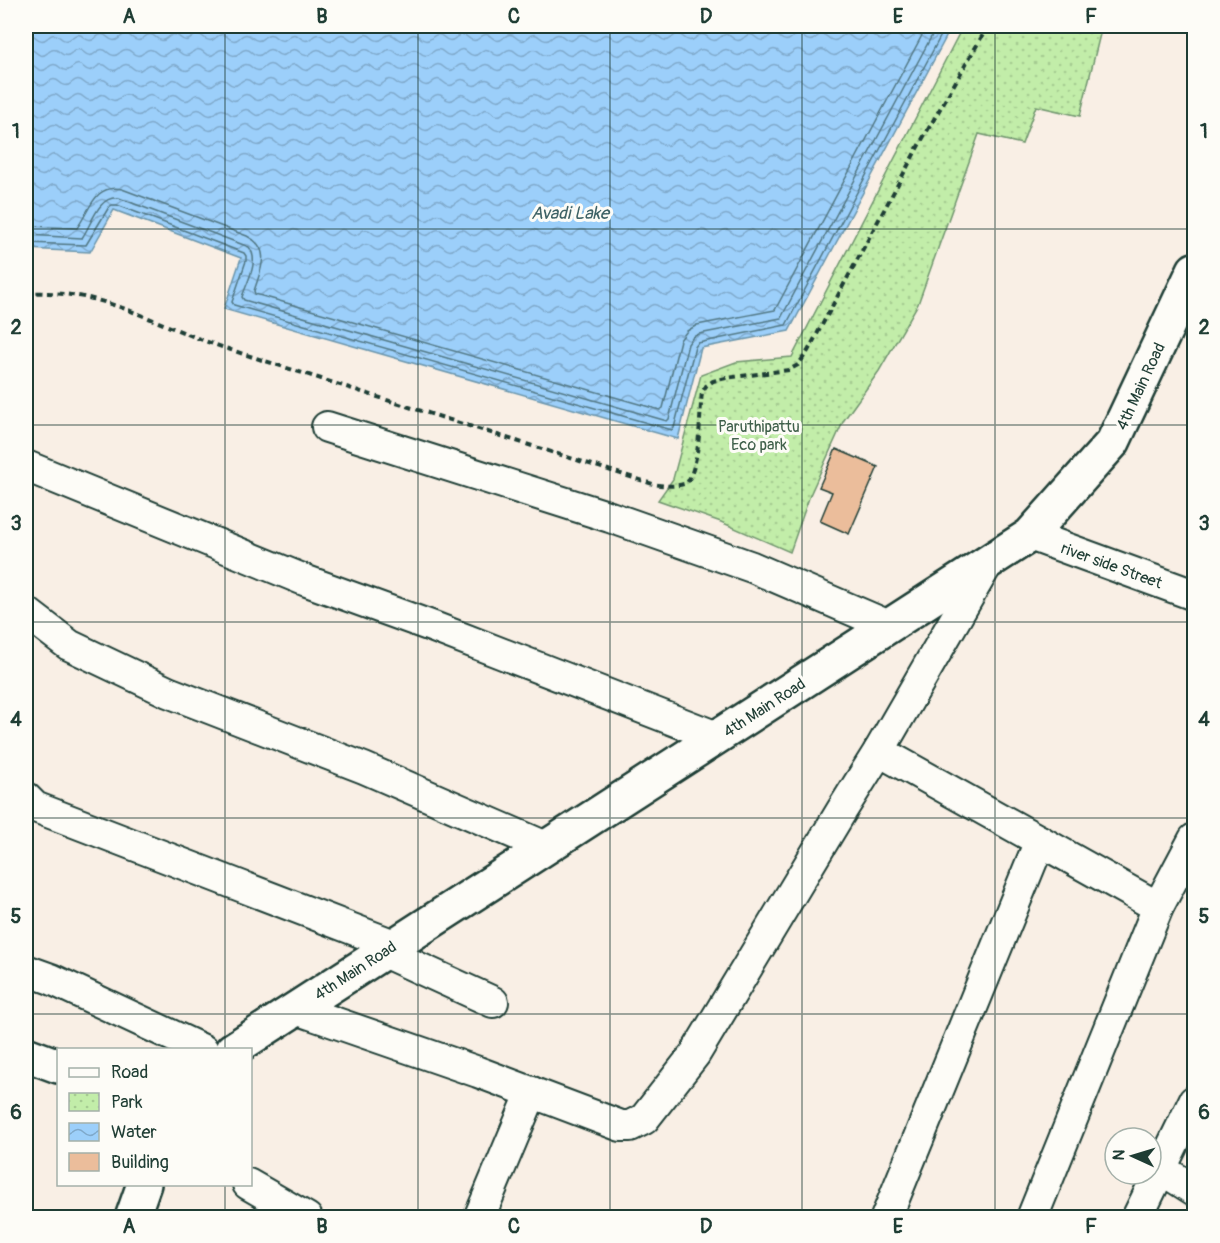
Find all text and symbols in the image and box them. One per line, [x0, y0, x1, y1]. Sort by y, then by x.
text: A [123, 4, 136, 29]
text: B [316, 4, 328, 29]
text: C [508, 4, 520, 29]
text: D [700, 4, 713, 29]
text: E [893, 4, 904, 29]
text: F [1085, 4, 1097, 29]
text: 1 [12, 119, 20, 144]
text: 1 [1200, 119, 1208, 144]
water label: Avadi Lake [531, 202, 611, 225]
text: 2 [10, 315, 22, 340]
text: 2 [1198, 315, 1210, 340]
street label: 4th Main Road [1112, 340, 1170, 433]
park label: Paruthipattu Eco park [718, 417, 800, 455]
text: 3 [10, 511, 22, 536]
text: 3 [1198, 511, 1210, 536]
street label: river side Street [1058, 538, 1165, 594]
street label: 4th Main Road [720, 674, 809, 742]
text: 4 [10, 707, 22, 732]
text: 4 [1198, 707, 1210, 732]
text: 5 [11, 904, 22, 929]
text: 5 [1199, 904, 1210, 929]
street label: 4th Main Road [311, 937, 400, 1005]
legend [57, 1048, 252, 1186]
text: Road [111, 1061, 148, 1084]
text: Park [111, 1091, 143, 1114]
text: 6 [10, 1100, 22, 1125]
text: 6 [1198, 1100, 1210, 1125]
text: Water [111, 1121, 157, 1144]
north arrow [1103, 1126, 1163, 1186]
text: N [1109, 1149, 1129, 1161]
text: Building [111, 1151, 169, 1174]
text: A [123, 1214, 136, 1239]
text: B [316, 1214, 328, 1239]
text: C [508, 1214, 520, 1239]
text: D [700, 1214, 713, 1239]
text: E [893, 1214, 904, 1239]
text: F [1085, 1214, 1097, 1239]

